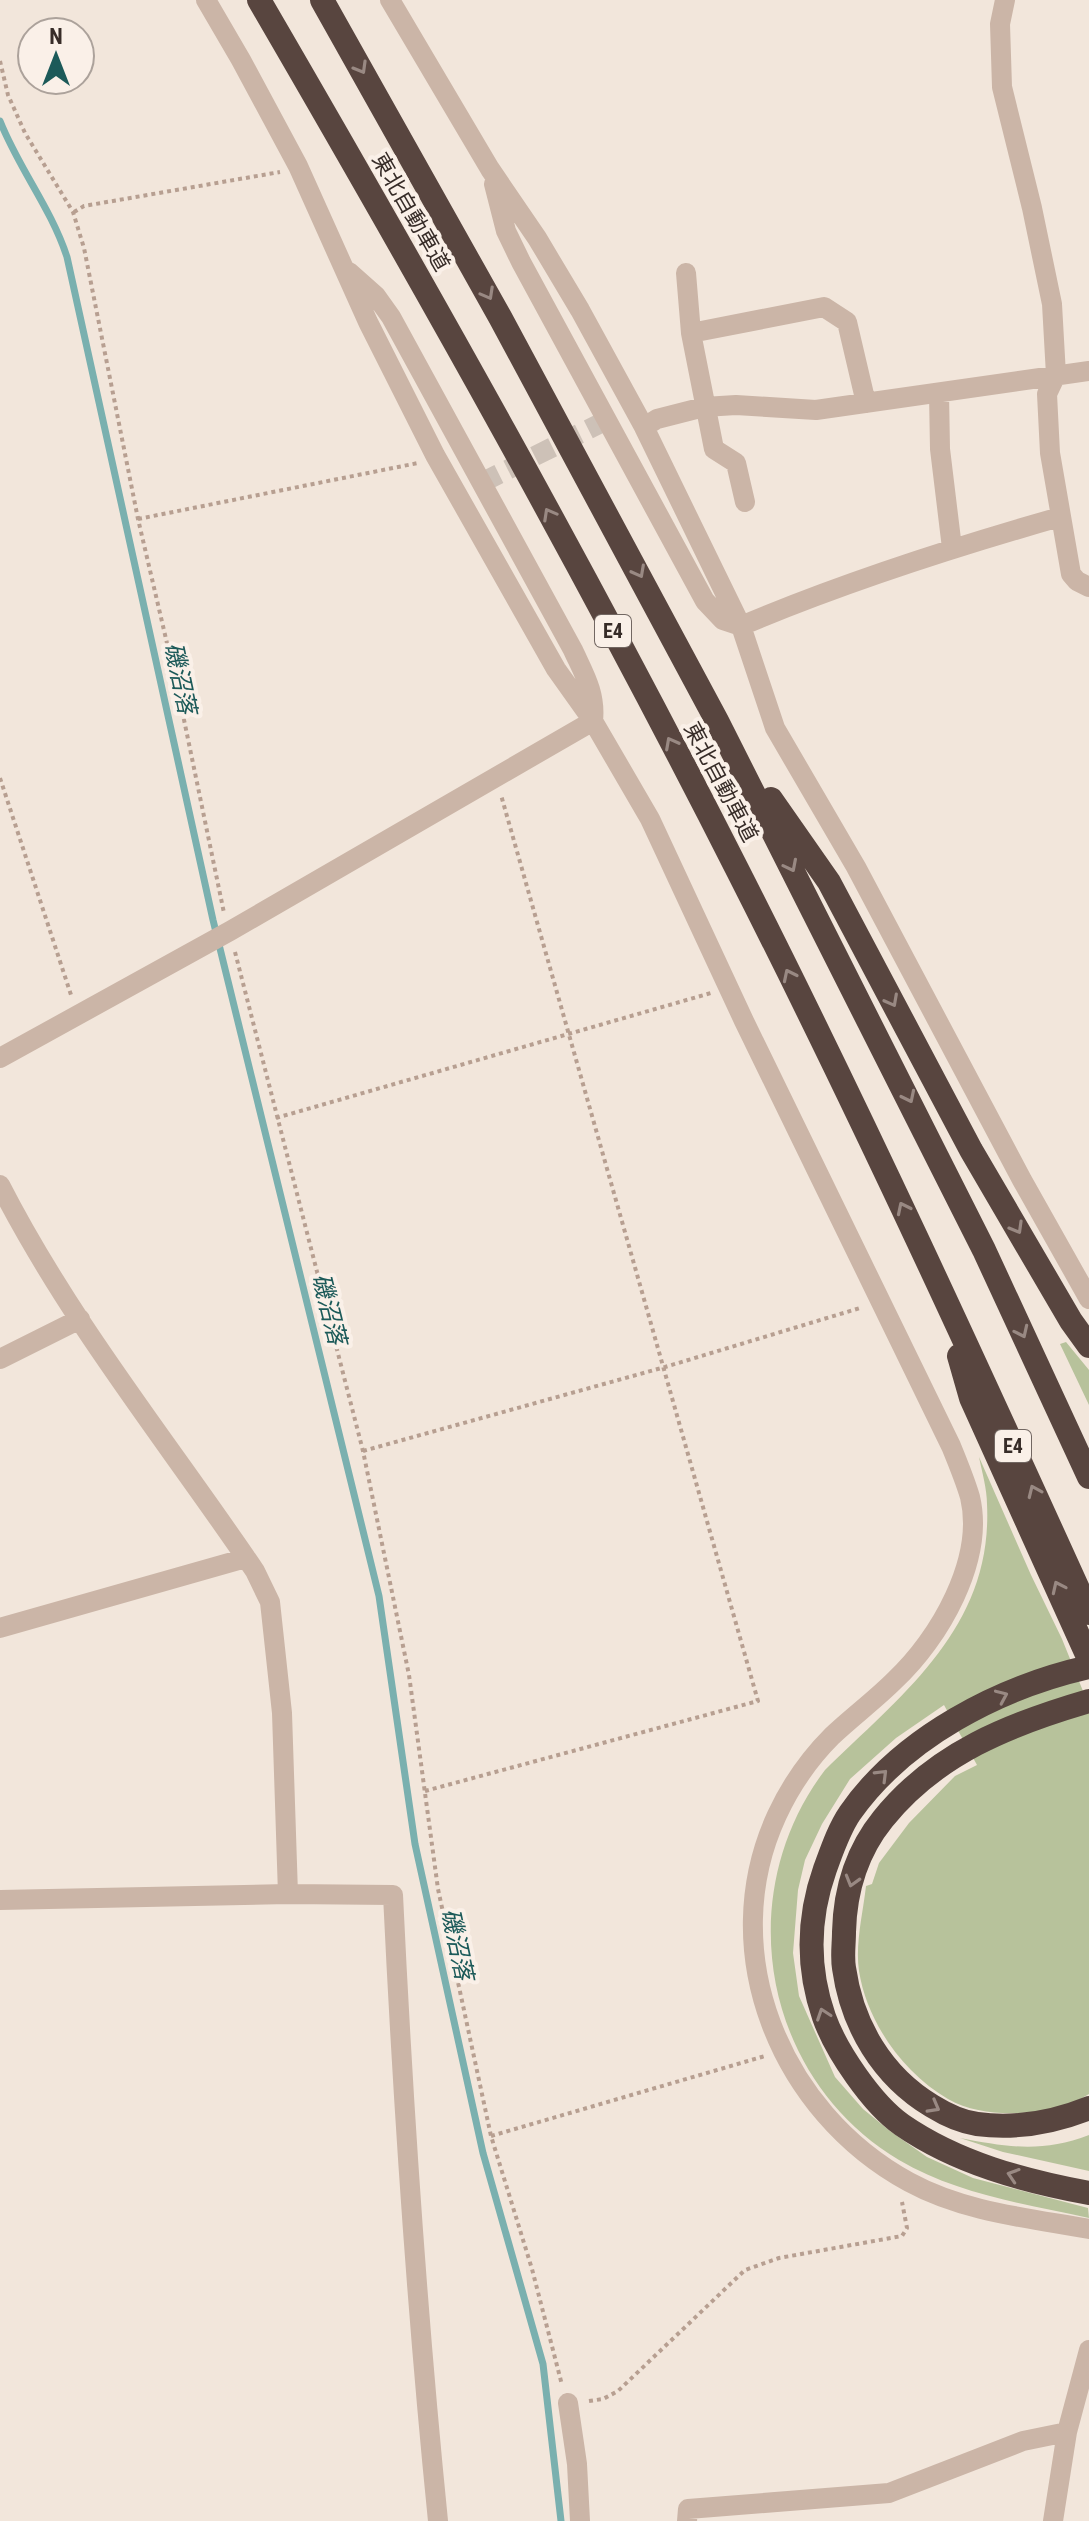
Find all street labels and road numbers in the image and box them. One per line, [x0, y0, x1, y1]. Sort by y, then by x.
street label: 東北自動車道 [367, 149, 455, 275]
road number: E4 [595, 615, 631, 647]
street label: 東北自動車道 [679, 718, 763, 846]
road number: E4 [995, 1430, 1031, 1462]

